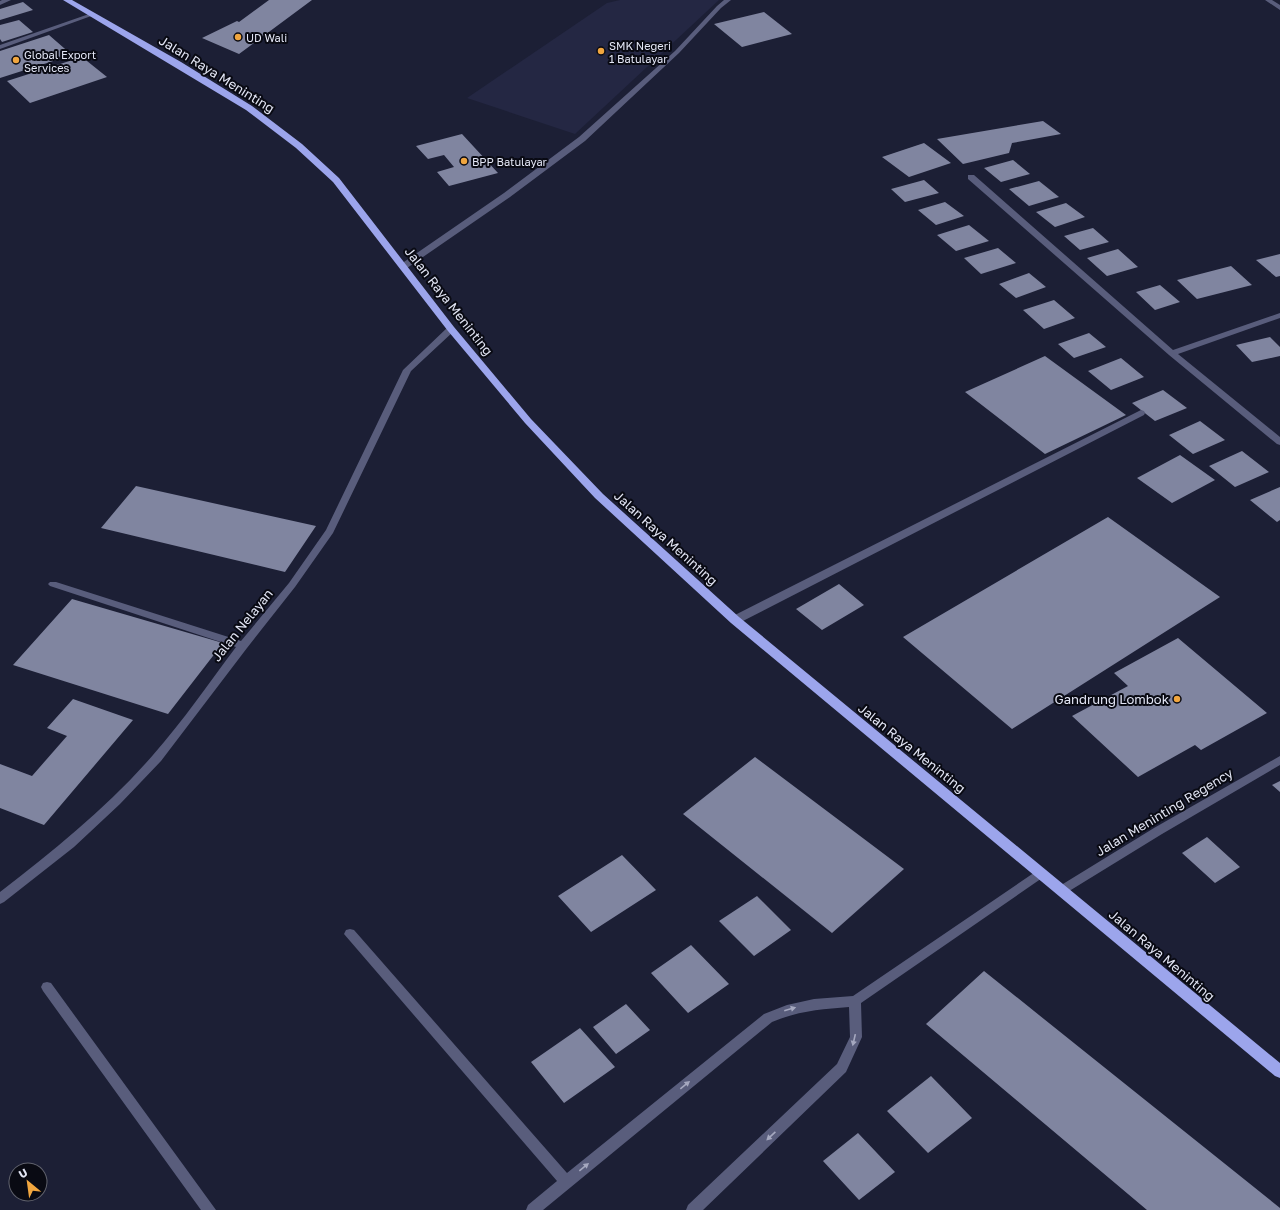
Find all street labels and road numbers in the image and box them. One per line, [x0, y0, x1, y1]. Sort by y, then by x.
street label: Jalan Raya Meninting [156, 32, 278, 116]
street label: Jalan Raya Meninting [402, 244, 496, 358]
street label: Jalan Raya Meninting [611, 487, 721, 589]
street label: Jalan Nelayan [208, 586, 276, 664]
street label: Jalan Raya Meninting [855, 700, 969, 796]
street label: Jalan Meninting Regency [1093, 764, 1236, 859]
street label: Jalan Raya Meninting [1106, 906, 1218, 1004]

